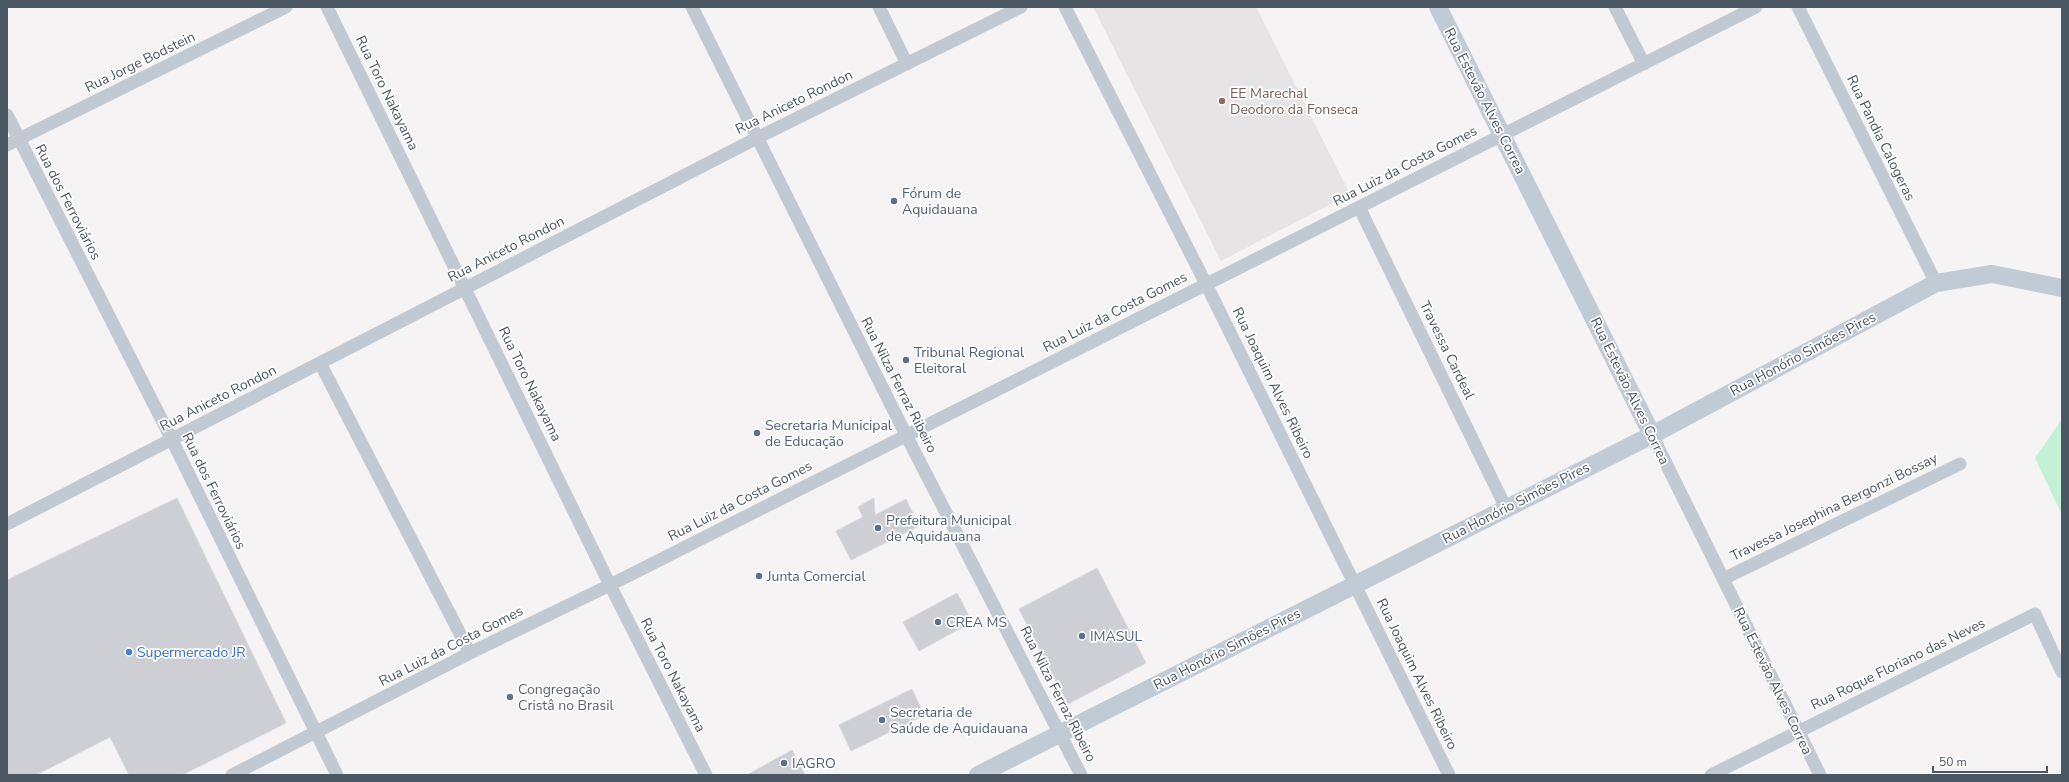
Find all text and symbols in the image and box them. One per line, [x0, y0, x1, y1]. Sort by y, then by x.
street label: Rua Estevão Alves Correa [1440, 25, 1530, 177]
street label: Rua Jorge Bodstein [82, 27, 198, 97]
street label: Rua Toro Nakayama [351, 32, 423, 154]
street label: Rua Aniceto Rondon [732, 65, 856, 139]
street label: Rua Pandia Calogeras [1842, 72, 1920, 204]
place label: EE Marechal Deodoro da Fonseca [1230, 84, 1358, 119]
marker: EE Marechal Deodoro da Fonseca [1217, 96, 1227, 106]
street label: Rua Luiz da Costa Gomes [1330, 121, 1481, 211]
street label: Rua dos Ferroviários [31, 141, 106, 263]
place label: Fórum de Aquidauana [902, 184, 978, 219]
marker: Fórum de Aquidauana [889, 196, 899, 206]
street label: Rua Aniceto Rondon [444, 211, 568, 287]
street label: Rua Luiz da Costa Gomes [1040, 267, 1191, 357]
street label: Travessa Cardeal [1415, 298, 1479, 403]
street label: Rua Joaquim Alves Ribeiro [1228, 304, 1318, 462]
street label: Rua Honório Simões Pires [1727, 307, 1880, 401]
street label: Rua Nilza Ferraz Ribeiro [857, 314, 942, 456]
street label: Rua Estevão Alves Correa [1586, 314, 1674, 468]
street label: Rua Toro Nakayama [494, 323, 566, 445]
place label: Tribunal Regional Eleitoral [914, 343, 1025, 378]
marker: Tribunal Regional Eleitoral [901, 355, 911, 365]
street label: Rua Aniceto Rondon [156, 360, 280, 436]
place label: Secretaria Municipal de Educação [765, 416, 893, 451]
marker: Secretaria Municipal de Educação [752, 428, 762, 438]
street label: Rua dos Ferroviários [177, 429, 251, 553]
street label: Travessa Josephina Bergonzi Bossay [1727, 448, 1941, 565]
street label: Rua Luiz da Costa Gomes [665, 456, 816, 546]
street label: Rua Honório Simões Pires [1439, 457, 1593, 548]
place label: Prefeitura Municipal de Aquidauana [886, 511, 1012, 546]
marker: Prefeitura Municipal de Aquidauana [873, 523, 883, 533]
place label: Junta Comercial [766, 567, 866, 586]
marker: Junta Comercial [754, 571, 764, 581]
street label: Rua Joaquim Alves Ribeiro [1372, 595, 1462, 753]
street label: Rua Luiz da Costa Gomes [376, 601, 527, 691]
street label: Rua Honório Simões Pires [1150, 603, 1304, 694]
street label: Rua Estevão Alves Correa [1729, 604, 1817, 758]
place label: CREA MS [946, 613, 1008, 632]
street label: Rua Roque Floriano das Neves [1808, 613, 1989, 715]
street label: Rua Toro Nakayama [636, 615, 710, 735]
marker: CREA MS [933, 617, 943, 627]
street label: Rua Nilza Ferraz Ribeiro [1016, 623, 1101, 765]
place label: IMASUL [1090, 627, 1142, 646]
marker: IMASUL [1077, 631, 1087, 641]
place label: Supermercado JR [137, 643, 246, 662]
marker: Supermercado JR [124, 647, 134, 657]
place label: Congregação Cristâ no Brasil [518, 680, 614, 715]
marker: Congregação Cristâ no Brasil [505, 692, 515, 702]
place label: Secretaria de Saúde de Aquidauana [890, 703, 1028, 738]
marker: Secretaria de Saúde de Aquidauana [877, 715, 887, 725]
scale bar [1933, 748, 2047, 774]
place label: IAGRO [792, 754, 836, 773]
text: 50 m [1939, 754, 1967, 770]
marker: IAGRO [779, 758, 789, 768]

